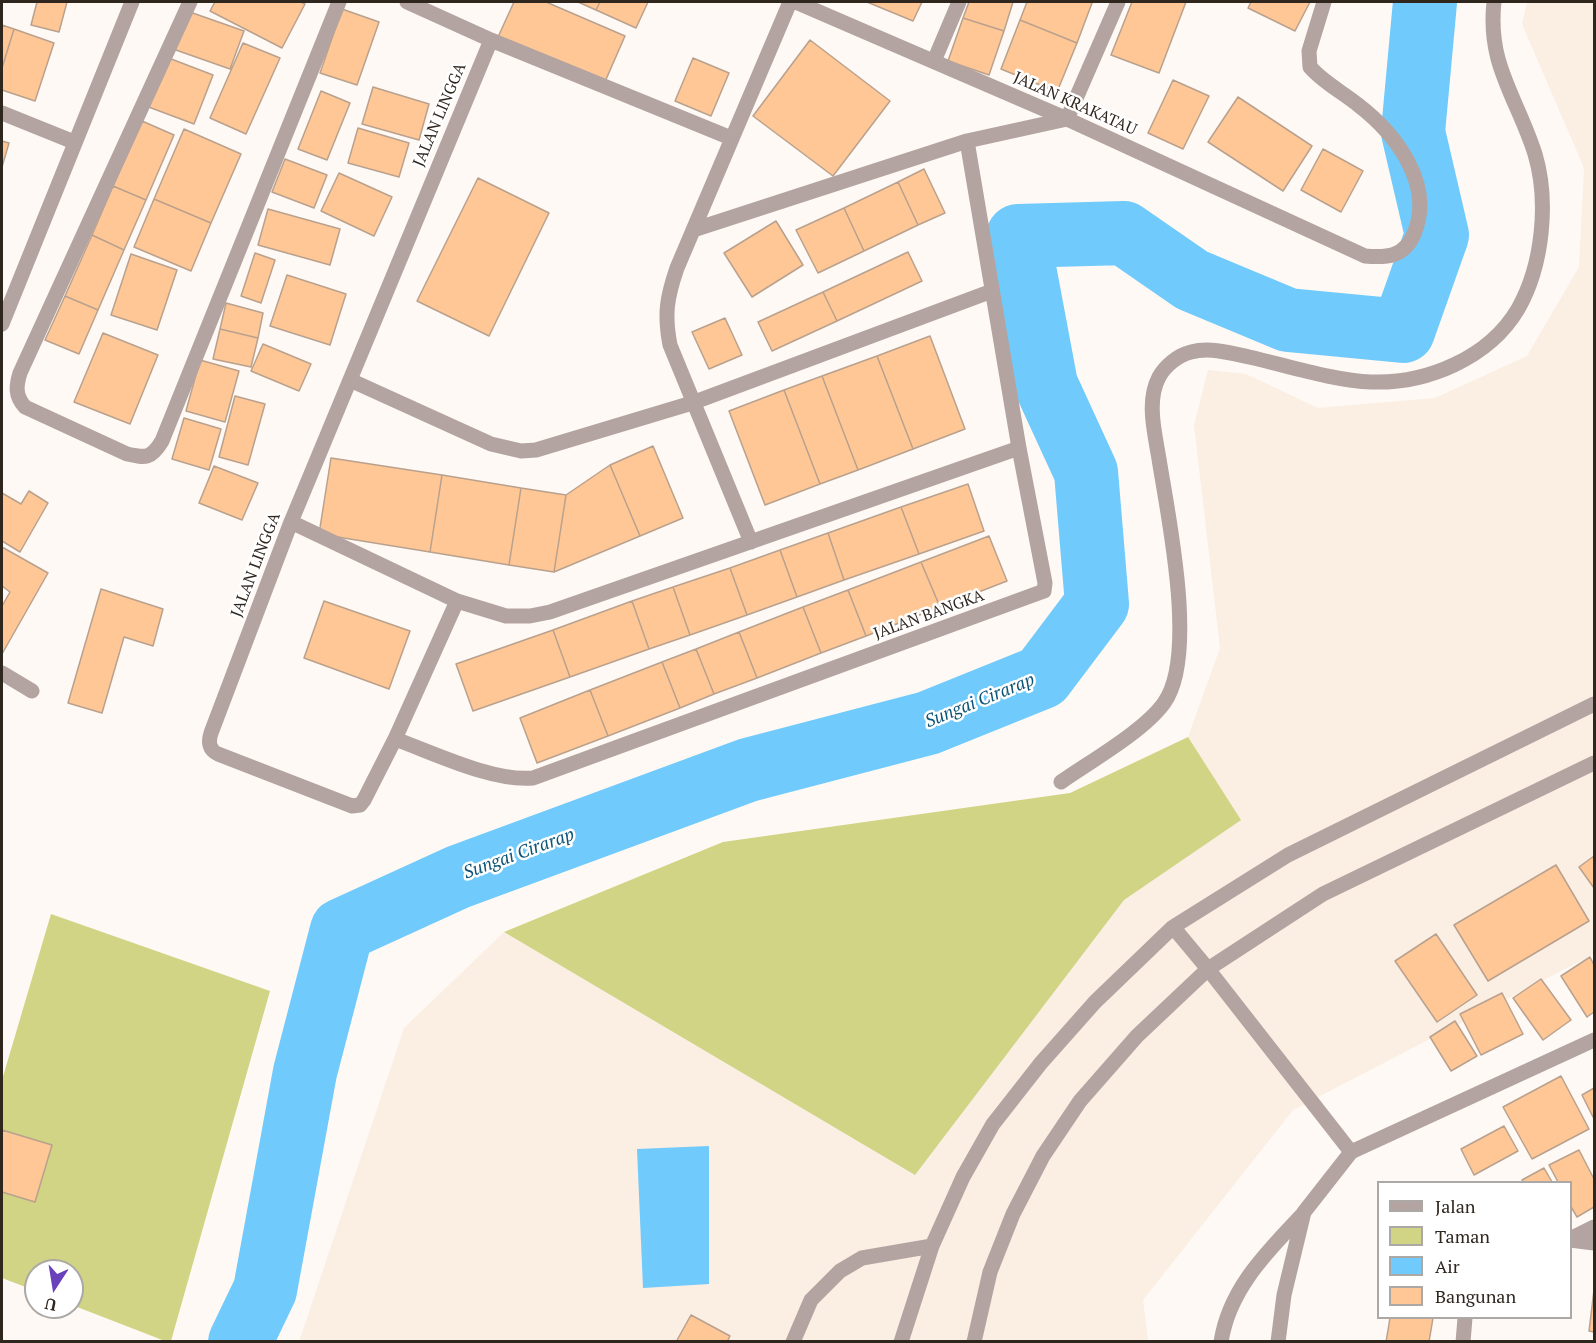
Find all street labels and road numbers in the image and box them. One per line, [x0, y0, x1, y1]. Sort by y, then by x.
street label: JALAN LINGGA [410, 60, 470, 170]
street label: JALAN KRAKATAU [1010, 68, 1140, 140]
street label: JALAN LINGGA [227, 510, 285, 620]
street label: JALAN BANGKA [871, 586, 987, 644]

